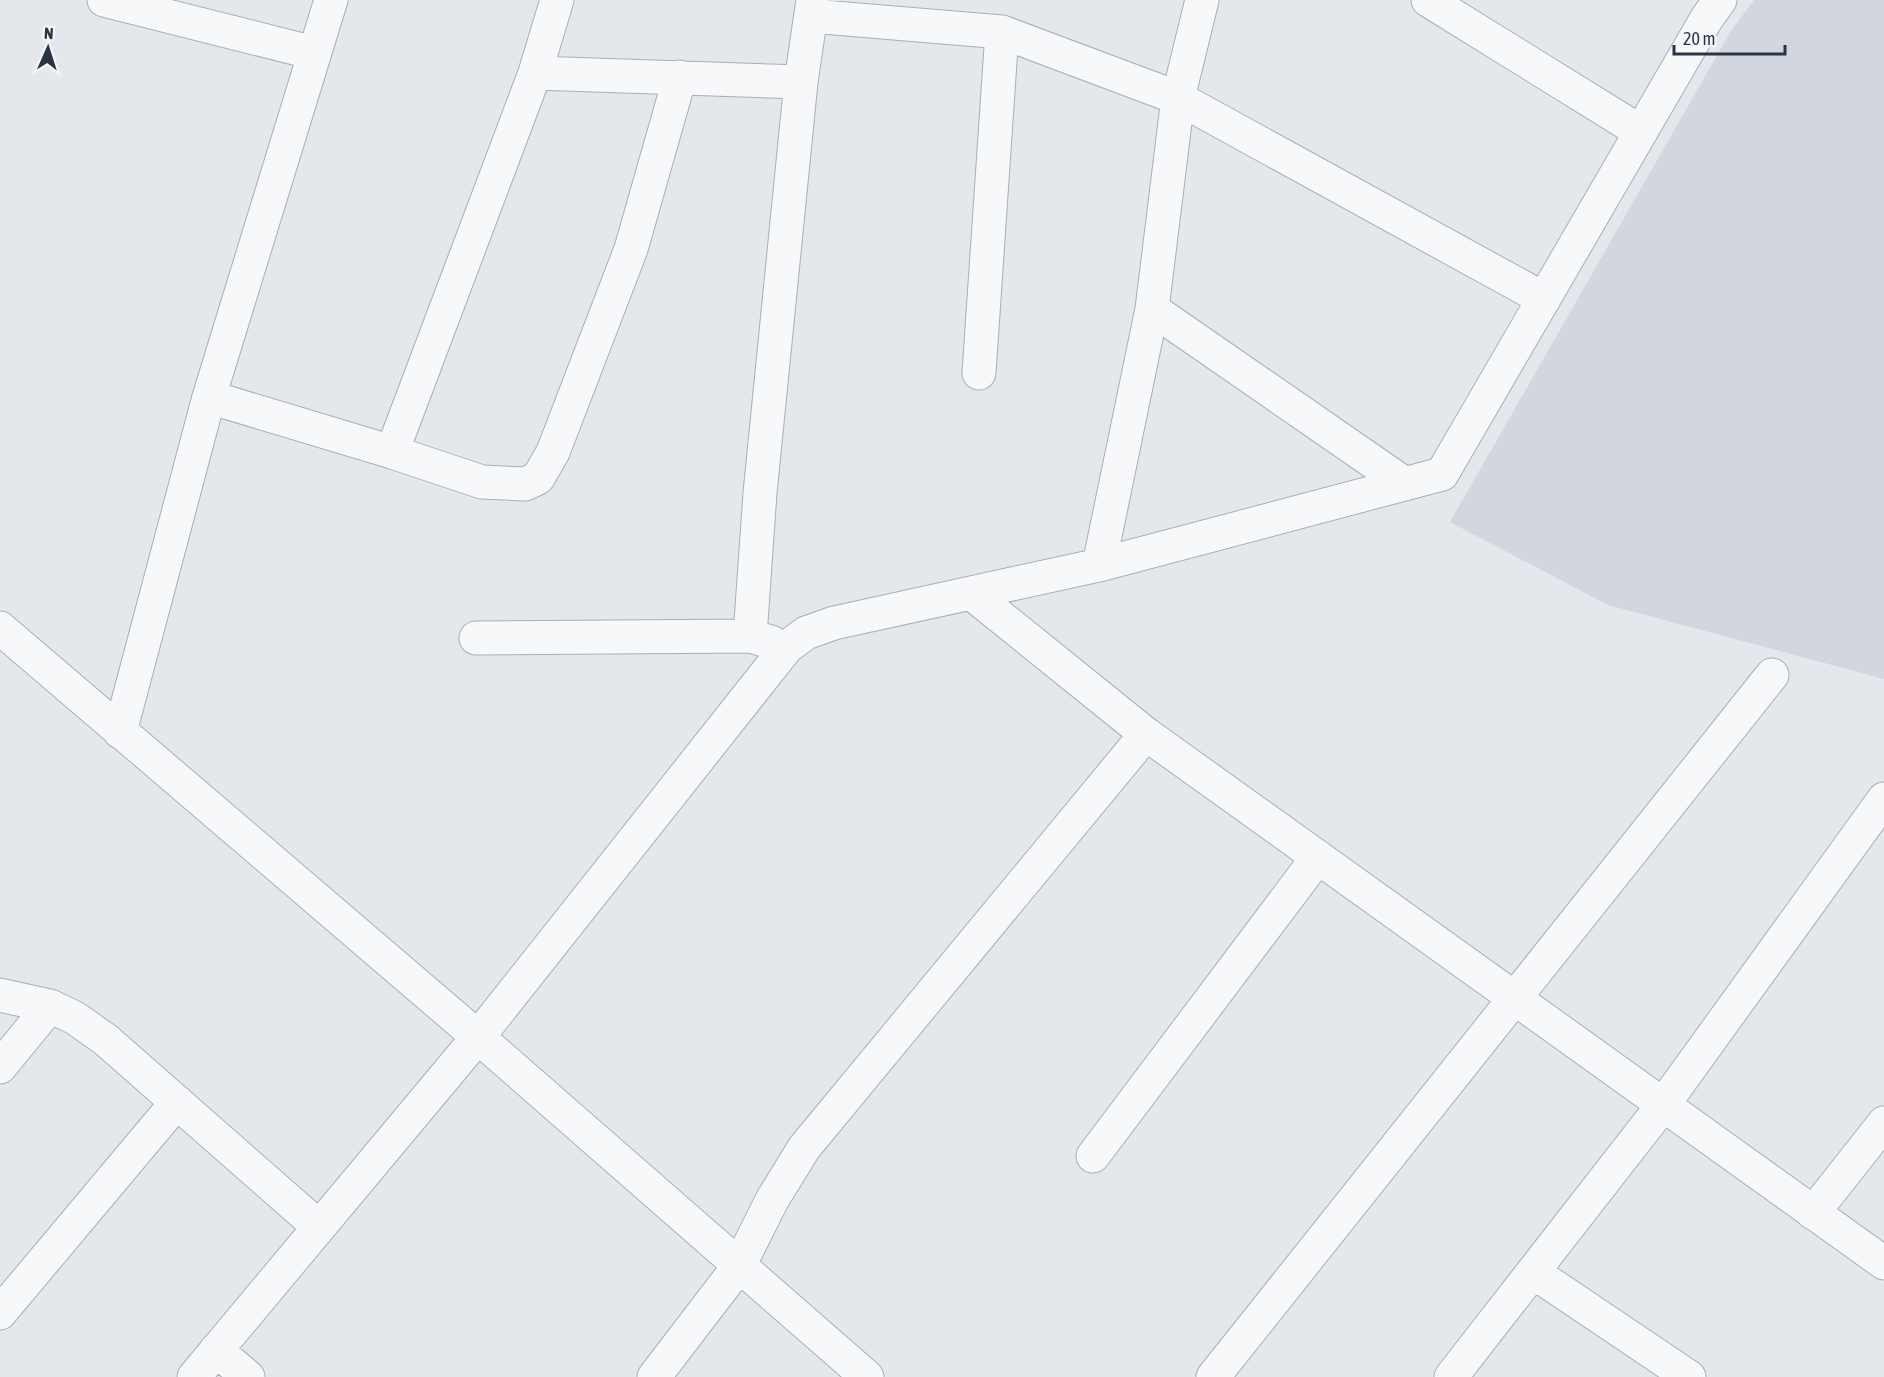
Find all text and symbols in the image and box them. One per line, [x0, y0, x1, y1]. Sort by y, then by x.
north arrow [18, 18, 78, 78]
scale bar [1674, 18, 1785, 56]
text: N [44, 24, 54, 42]
text: 20 m [1683, 28, 1715, 49]

